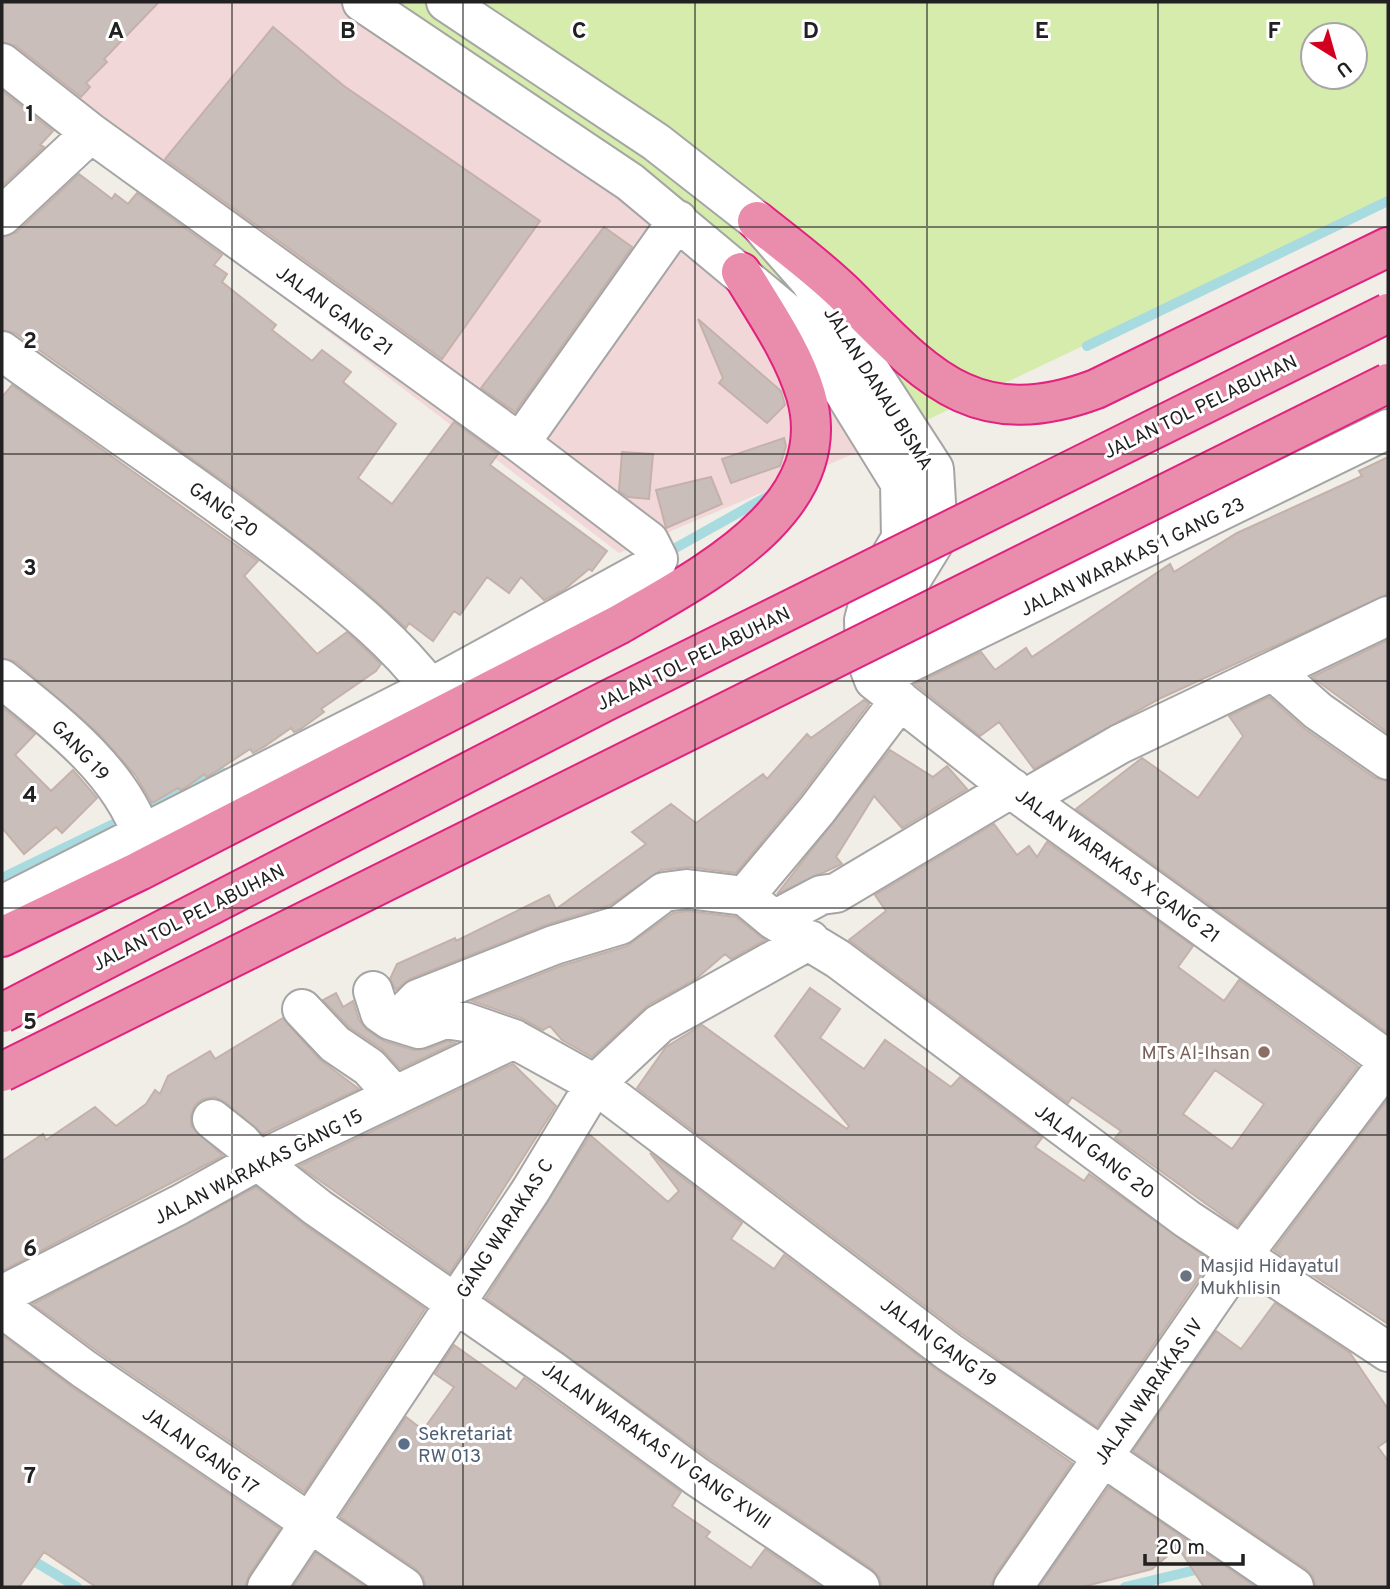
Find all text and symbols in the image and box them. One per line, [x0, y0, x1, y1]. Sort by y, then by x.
text: A [108, 18, 124, 47]
text: B [340, 18, 356, 47]
text: C [572, 18, 586, 47]
text: D [803, 18, 819, 47]
text: E [1035, 18, 1049, 47]
text: F [1267, 18, 1281, 47]
north arrow [1299, 21, 1369, 91]
text: U [1330, 54, 1356, 82]
text: 1 [25, 101, 35, 130]
street label: JALAN GANG 21 [271, 261, 397, 362]
street label: JALAN DANAU BISMA [817, 303, 937, 475]
text: 2 [23, 328, 37, 357]
street label: JALAN TOL PELABUHAN [1100, 350, 1302, 465]
street label: GANG 20 [183, 477, 262, 544]
street label: JALAN WARAKAS 1 GANG 23 [1017, 493, 1249, 623]
text: 3 [23, 555, 37, 584]
street label: JALAN TOL PELABUHAN [593, 602, 795, 717]
street label: GANG 19 [45, 716, 114, 787]
text: 4 [23, 782, 37, 811]
street label: JALAN WARAKAS X GANG 21 [1010, 784, 1224, 949]
street label: JALAN TOL PELABUHAN [89, 860, 289, 978]
text: 5 [23, 1009, 37, 1038]
place label: MTs Al-Ihsan [1141, 1042, 1250, 1066]
marker: MTs Al-Ihsan [1256, 1044, 1272, 1060]
street label: JALAN GANG 20 [1029, 1100, 1158, 1205]
street label: JALAN WARAKAS GANG 15 [150, 1105, 367, 1231]
street label: GANG WARAKAS C [452, 1155, 560, 1303]
text: 6 [23, 1236, 37, 1265]
place label: Masjid Hidayatul Mukhlisin [1200, 1255, 1339, 1301]
marker: Masjid Hidayatul Mukhlisin [1178, 1268, 1194, 1284]
street label: JALAN GANG 19 [875, 1293, 1001, 1394]
street label: JALAN WARAKAS IV [1090, 1314, 1209, 1470]
street label: JALAN WARAKAS IV GANG XVIII [537, 1358, 775, 1535]
street label: JALAN GANG 17 [137, 1403, 263, 1501]
place label: Sekretariat RW 013 [418, 1423, 513, 1469]
marker: Sekretariat RW 013 [396, 1436, 412, 1452]
text: 7 [24, 1463, 36, 1492]
scale bar [1145, 1522, 1243, 1566]
text: 20 m [1156, 1535, 1205, 1562]

